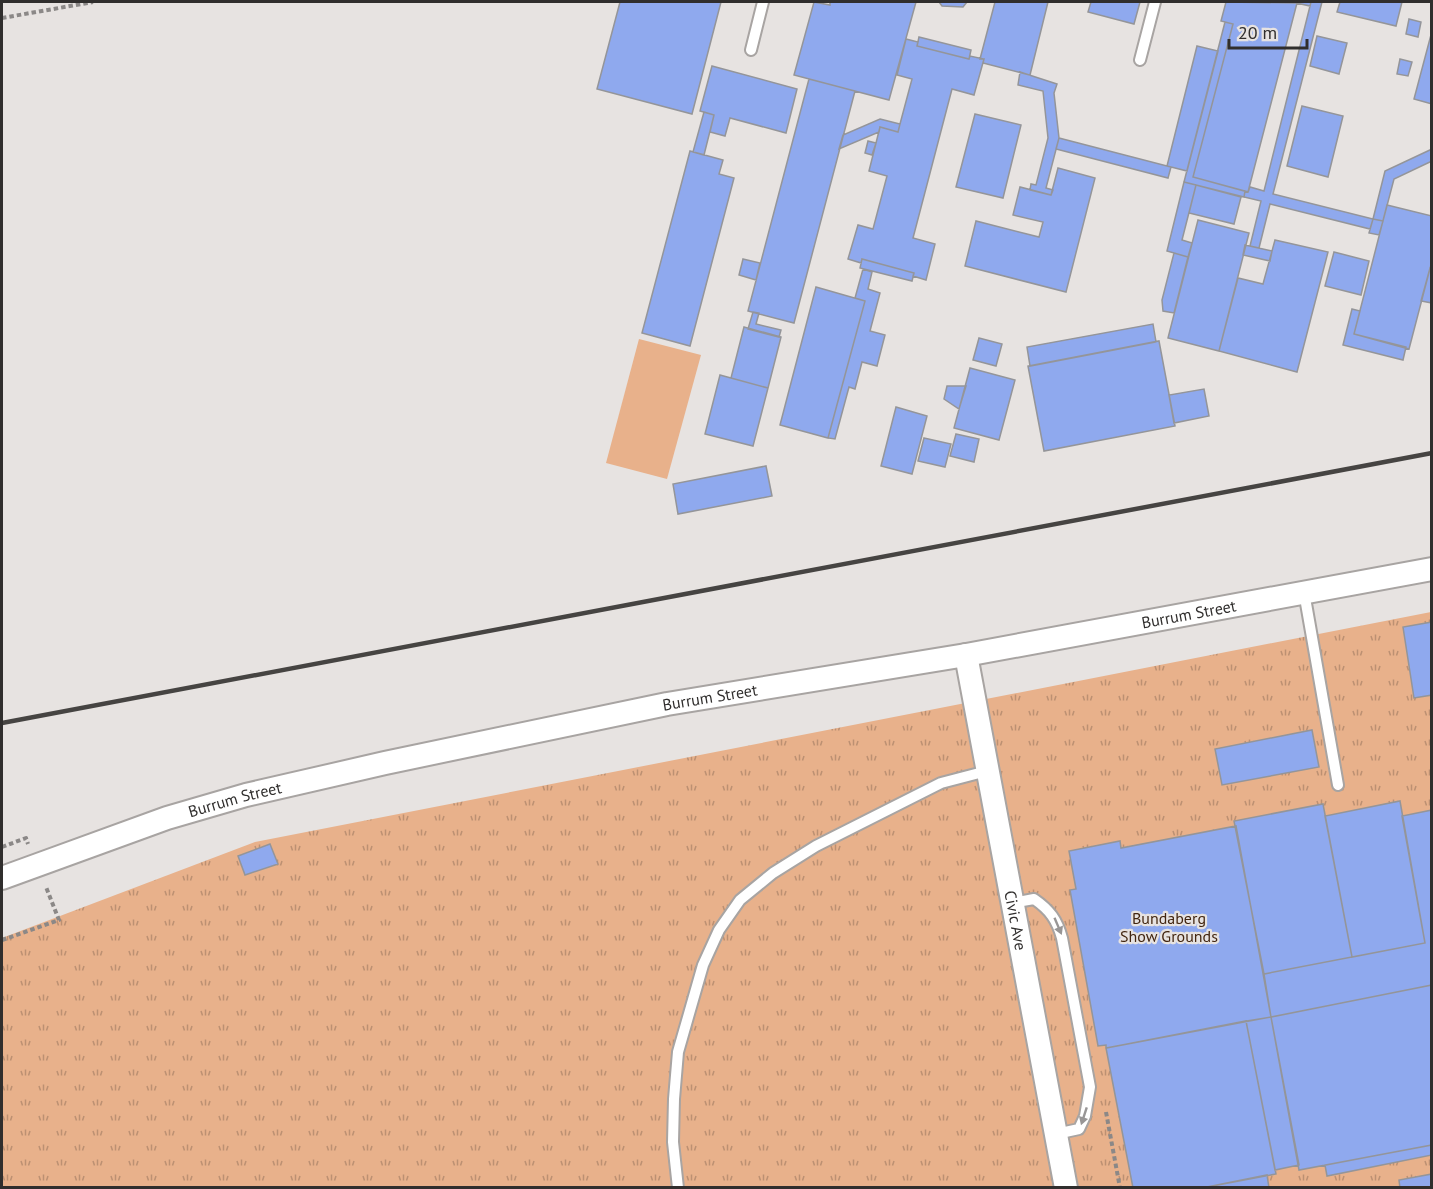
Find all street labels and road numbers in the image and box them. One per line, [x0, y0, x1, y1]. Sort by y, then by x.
street label: Burrum Street [1140, 595, 1238, 632]
street label: Burrum Street [661, 679, 759, 715]
street label: Burrum Street [186, 777, 284, 821]
street label: Civic Ave [1000, 889, 1031, 952]

